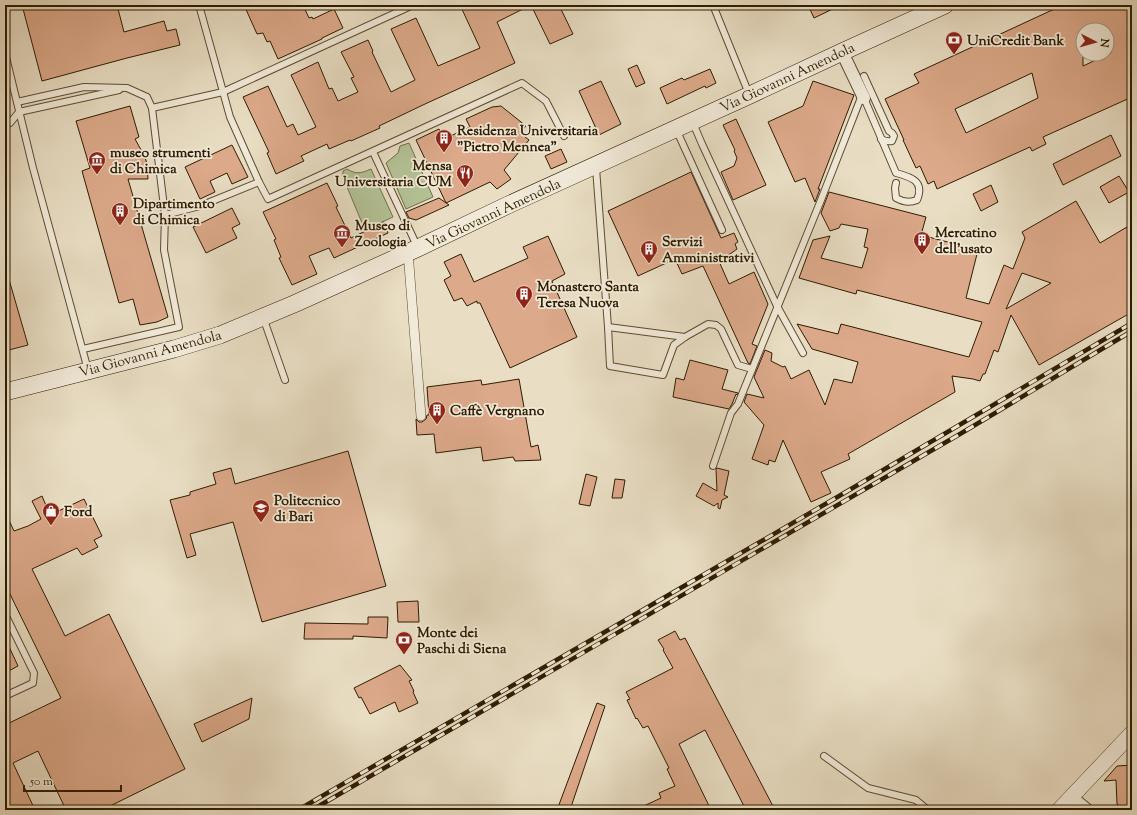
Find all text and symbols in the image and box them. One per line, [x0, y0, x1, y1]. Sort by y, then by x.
north arrow [1075, 22, 1115, 62]
bank icon: UniCredit Bank [944, 30, 964, 55]
place label: UniCredit Bank [967, 32, 1065, 52]
text: N [1096, 37, 1112, 48]
street label: Via Giovanni Amendola [717, 38, 859, 119]
place label: Residenza Universitaria "Pietro Mennea" [457, 122, 599, 158]
building icon: Residenza Universitaria "Pietro Mennea" [434, 128, 454, 153]
place label: museo strumenti di Chimica [110, 144, 211, 180]
museum icon: museo strumenti di Chimica [87, 150, 107, 175]
place label: Mensa Universitaria CUM [335, 157, 453, 193]
restaurant icon: Mensa Universitaria CUM [455, 163, 475, 188]
street label: Via Giovanni Amendola [423, 174, 565, 255]
place label: Dipartimento di Chimica [133, 195, 215, 231]
building icon: Dipartimento di Chimica [110, 201, 130, 226]
place label: Museo di Zoologia [355, 217, 410, 253]
museum icon: Museo di Zoologia [332, 223, 352, 248]
place label: Mercatino dell'usato [935, 224, 997, 260]
building icon: Mercatino dell'usato [912, 230, 932, 255]
place label: Servizi Amministrativi [662, 233, 755, 269]
building icon: Servizi Amministrativi [639, 239, 659, 264]
place label: Monastero Santa Teresa Nuova [537, 278, 639, 314]
building icon: Monastero Santa Teresa Nuova [514, 284, 534, 309]
street label: Via Giovanni Amendola [77, 326, 225, 384]
building icon: Caffè Vergnano [427, 400, 447, 425]
place label: Caffè Vergnano [450, 402, 545, 422]
place label: Politecnico di Bari [274, 492, 341, 528]
school or university icon: Politecnico di Bari [251, 498, 271, 523]
shop icon: Ford [41, 501, 61, 526]
place label: Ford [64, 503, 92, 523]
place label: Monte dei Paschi di Siena [417, 624, 507, 660]
bank icon: Monte dei Paschi di Siena [394, 630, 414, 655]
scale bar [24, 767, 121, 793]
text: 50 m [29, 773, 53, 791]

